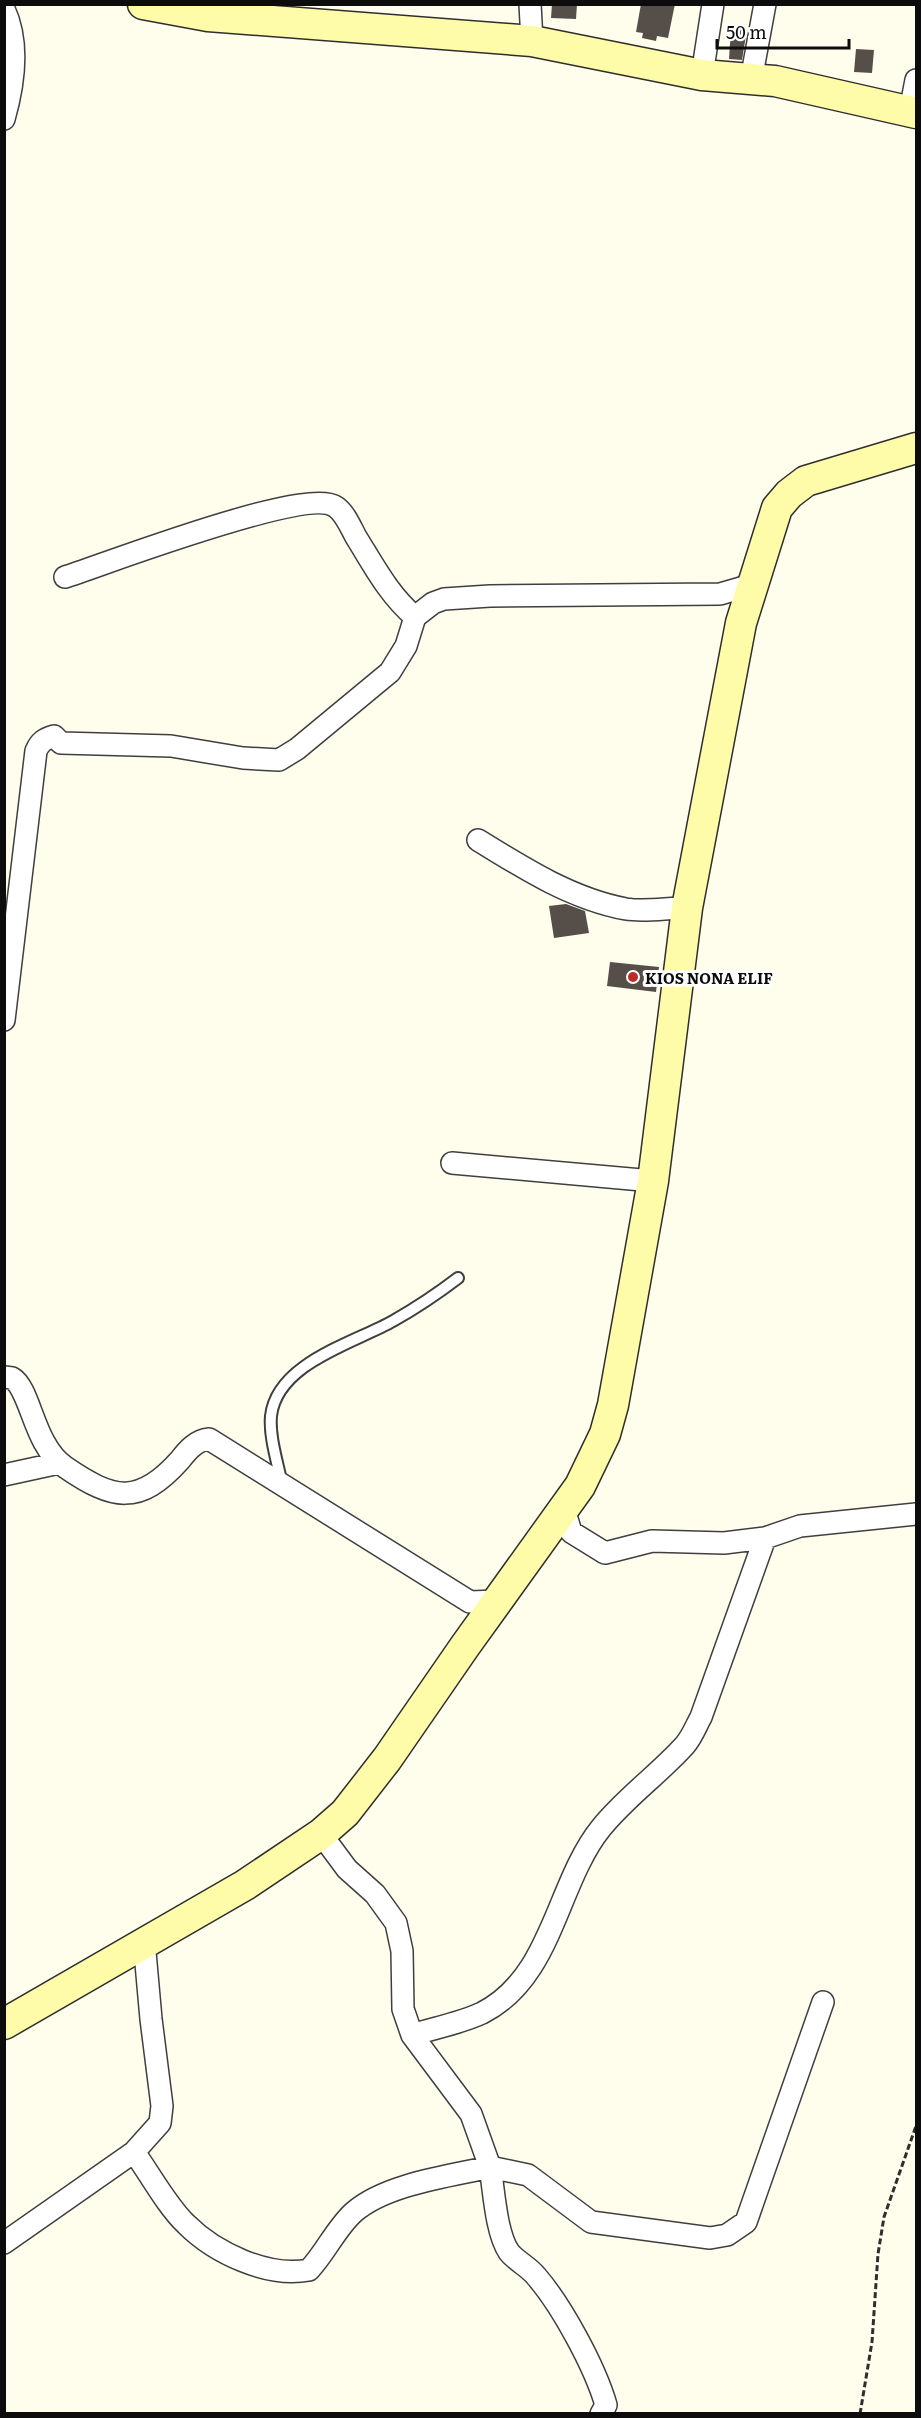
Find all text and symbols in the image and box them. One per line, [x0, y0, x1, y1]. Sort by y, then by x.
scale bar [717, 12, 849, 50]
text: 50 m [726, 18, 767, 45]
place label: KIOS NONA ELIF [645, 966, 773, 989]
marker: KIOS NONA ELIF [626, 970, 640, 984]

